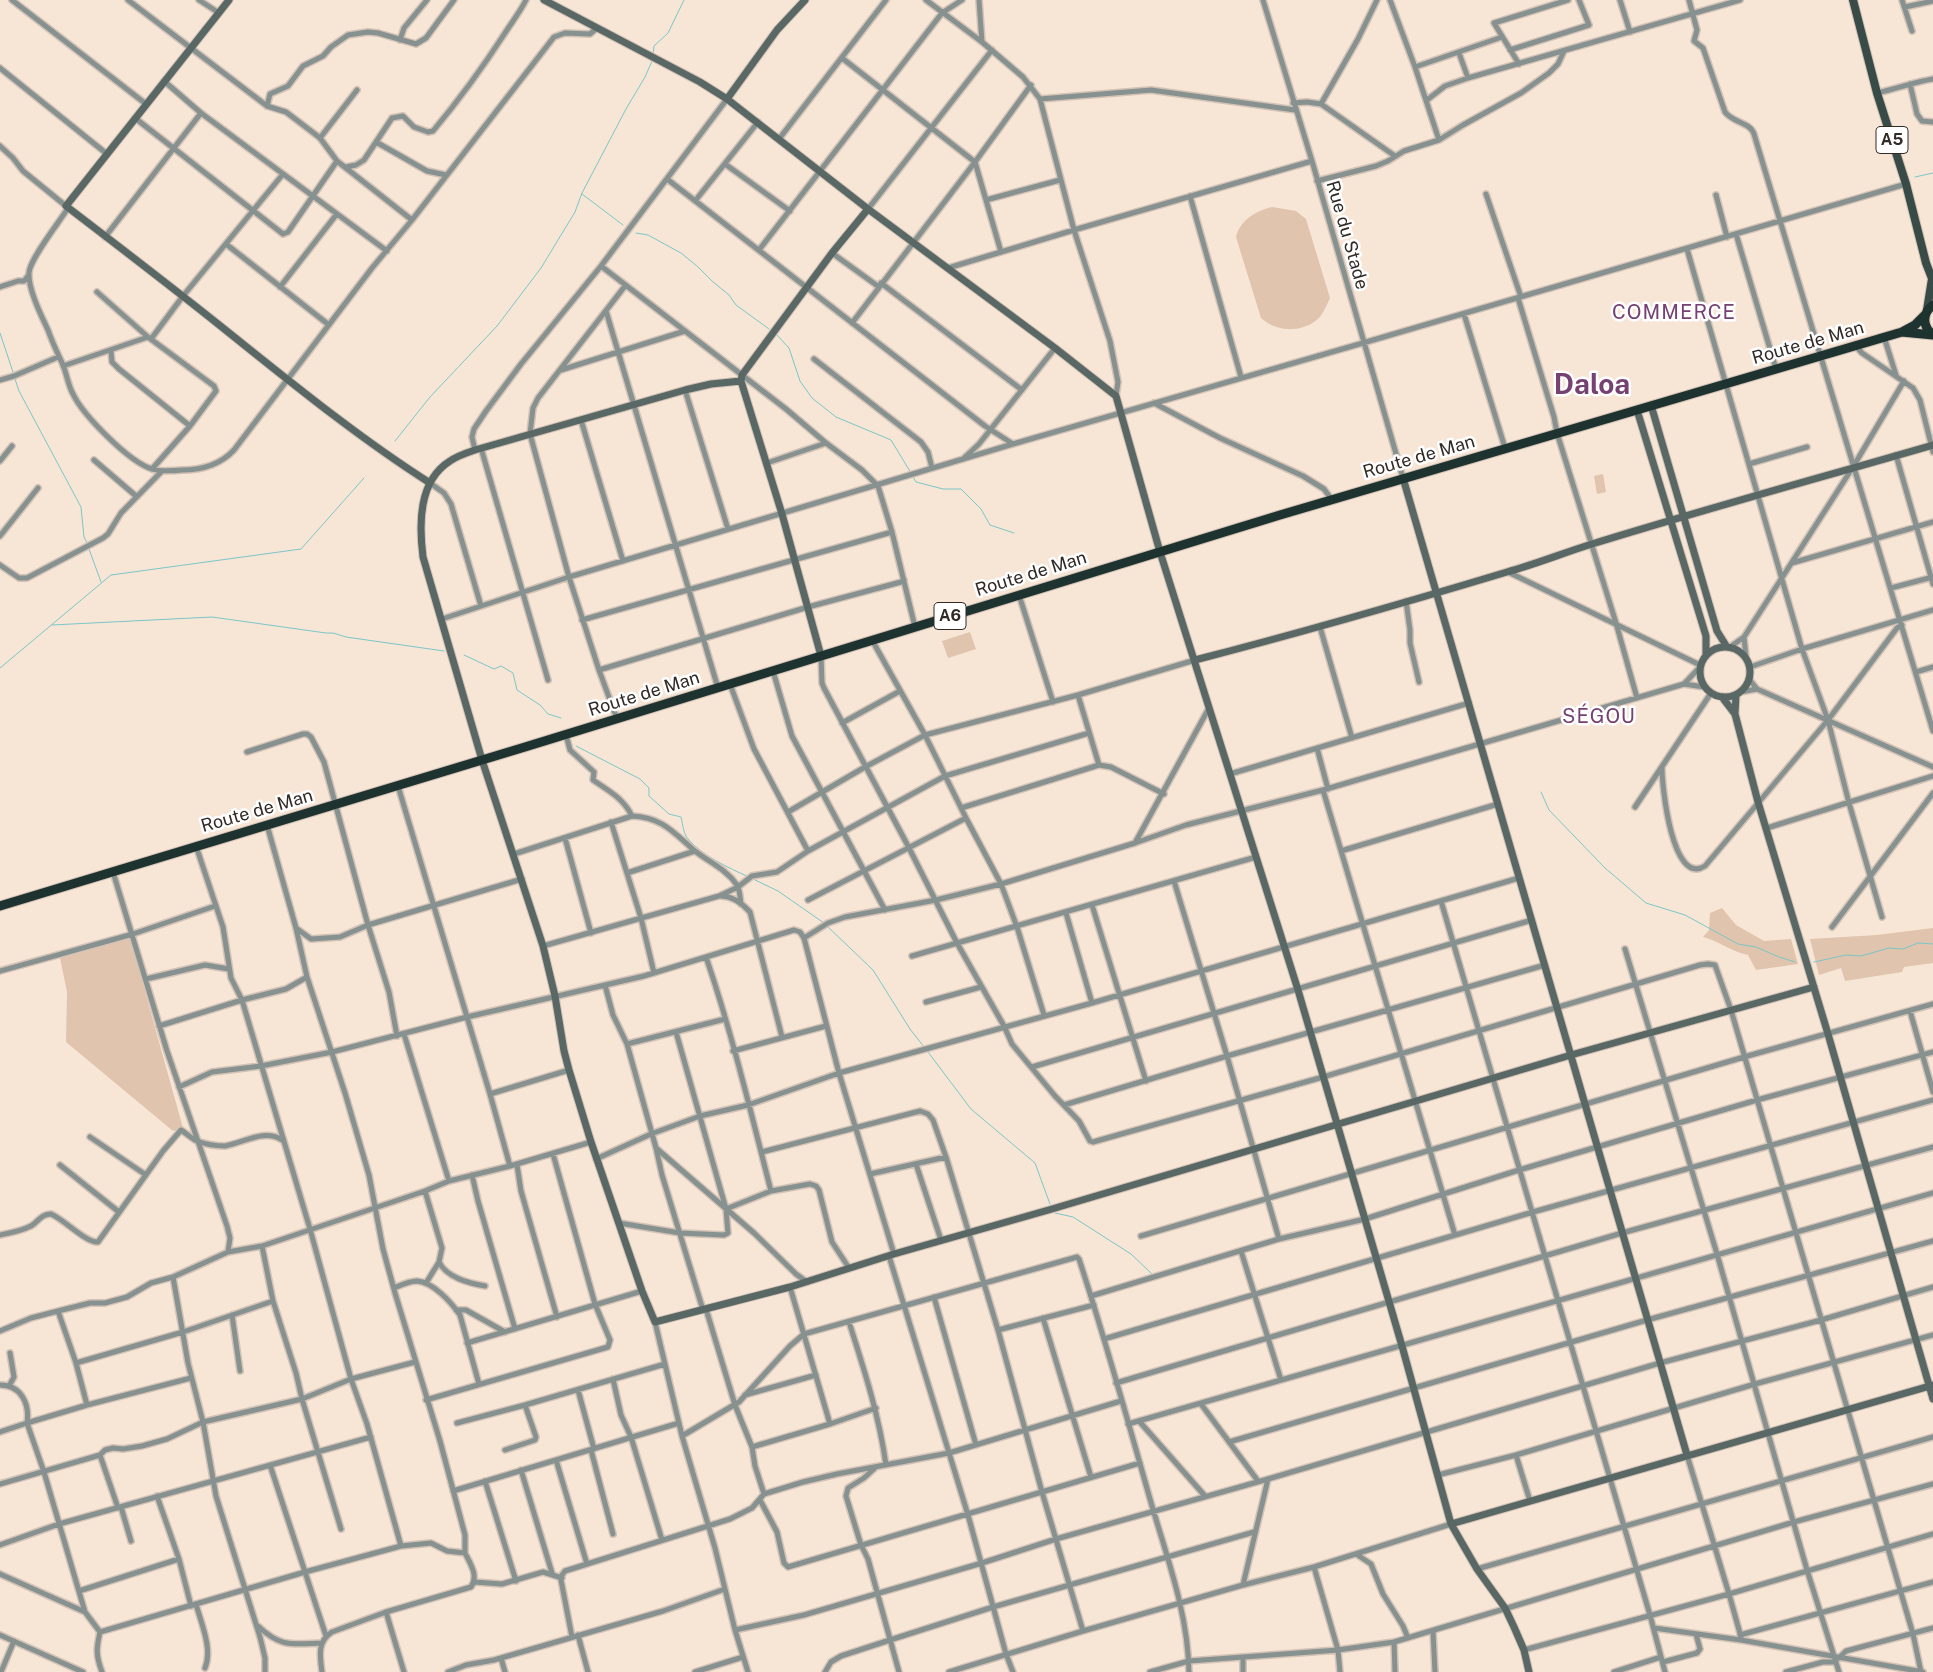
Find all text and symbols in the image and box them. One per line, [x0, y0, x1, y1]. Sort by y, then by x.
road number: A5 [1876, 126, 1908, 154]
street label: Rue du Stade [1321, 178, 1373, 292]
district label: COMMERCE [1611, 301, 1737, 325]
street label: Route de Man [1750, 317, 1866, 369]
district label: Daloa [1554, 368, 1630, 402]
street label: Route de Man [1361, 431, 1477, 483]
street label: Route de Man [973, 547, 1089, 601]
road number: A6 [934, 602, 966, 630]
street label: Route de Man [586, 667, 702, 721]
district label: SÉGOU [1561, 705, 1637, 729]
street label: Route de Man [199, 785, 315, 837]

